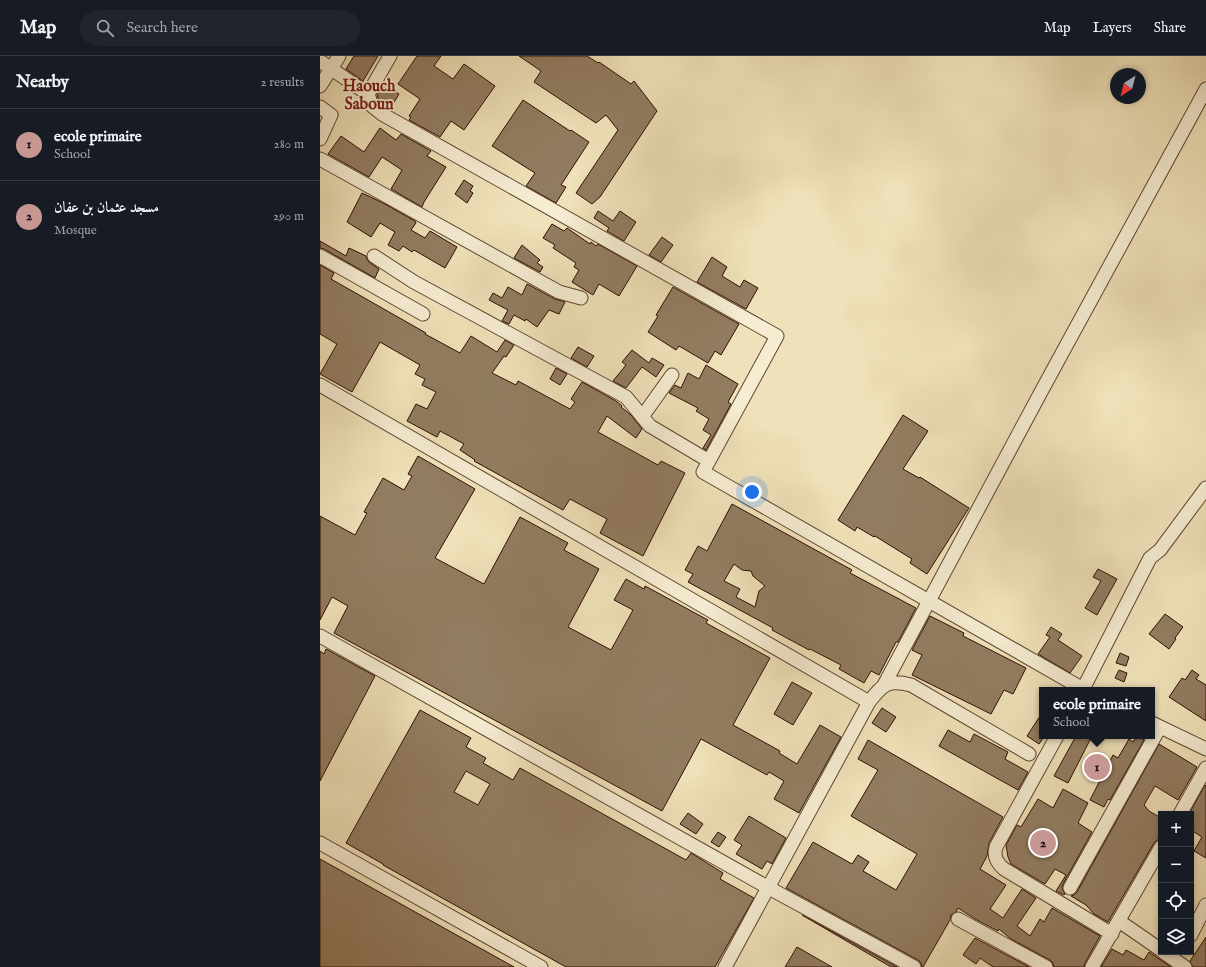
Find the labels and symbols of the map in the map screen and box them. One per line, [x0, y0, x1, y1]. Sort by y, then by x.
north arrow [1110, 68, 1146, 104]
district label: Haouch Saboun [343, 77, 396, 115]
your location [742, 482, 762, 502]
pin: 1 [1084, 752, 1110, 782]
pin: 2 [1030, 828, 1056, 858]

